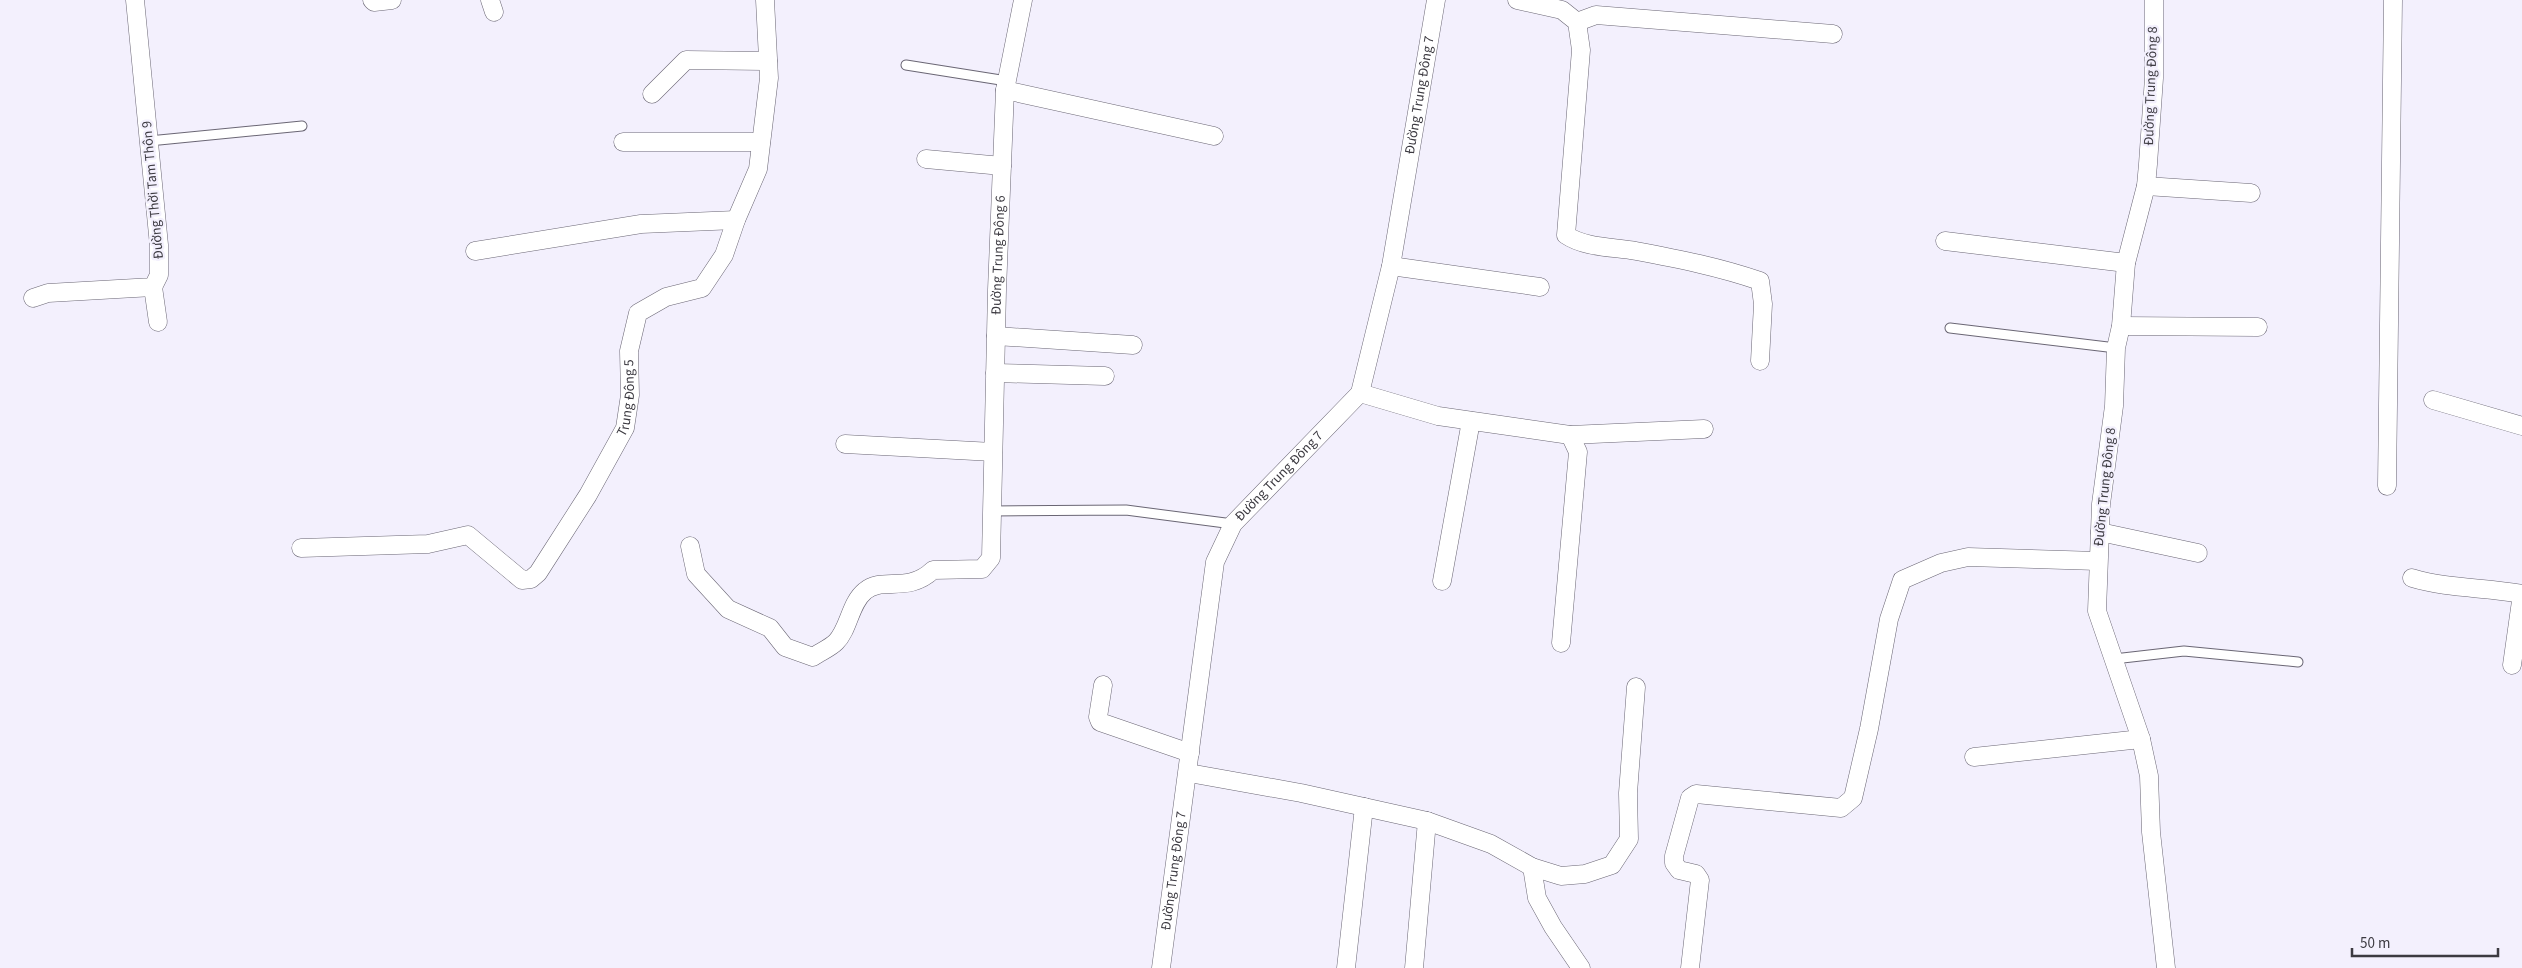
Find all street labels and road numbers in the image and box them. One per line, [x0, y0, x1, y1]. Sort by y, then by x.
street label: Đường Trung Đông 8 [2139, 26, 2163, 146]
street label: Đường Trung Đông 7 [1400, 35, 1440, 156]
street label: Đường Thời Tam Thôn 9 [137, 120, 169, 260]
street label: Đường Trung Đông 6 [986, 195, 1011, 315]
street label: Trung Đông 5 [612, 359, 640, 441]
street label: Đường Trung Đông 7 [1230, 426, 1328, 526]
street label: Đường Trung Đông 8 [2089, 427, 2121, 547]
street label: Đường Trung Đông 7 [1156, 810, 1192, 931]

